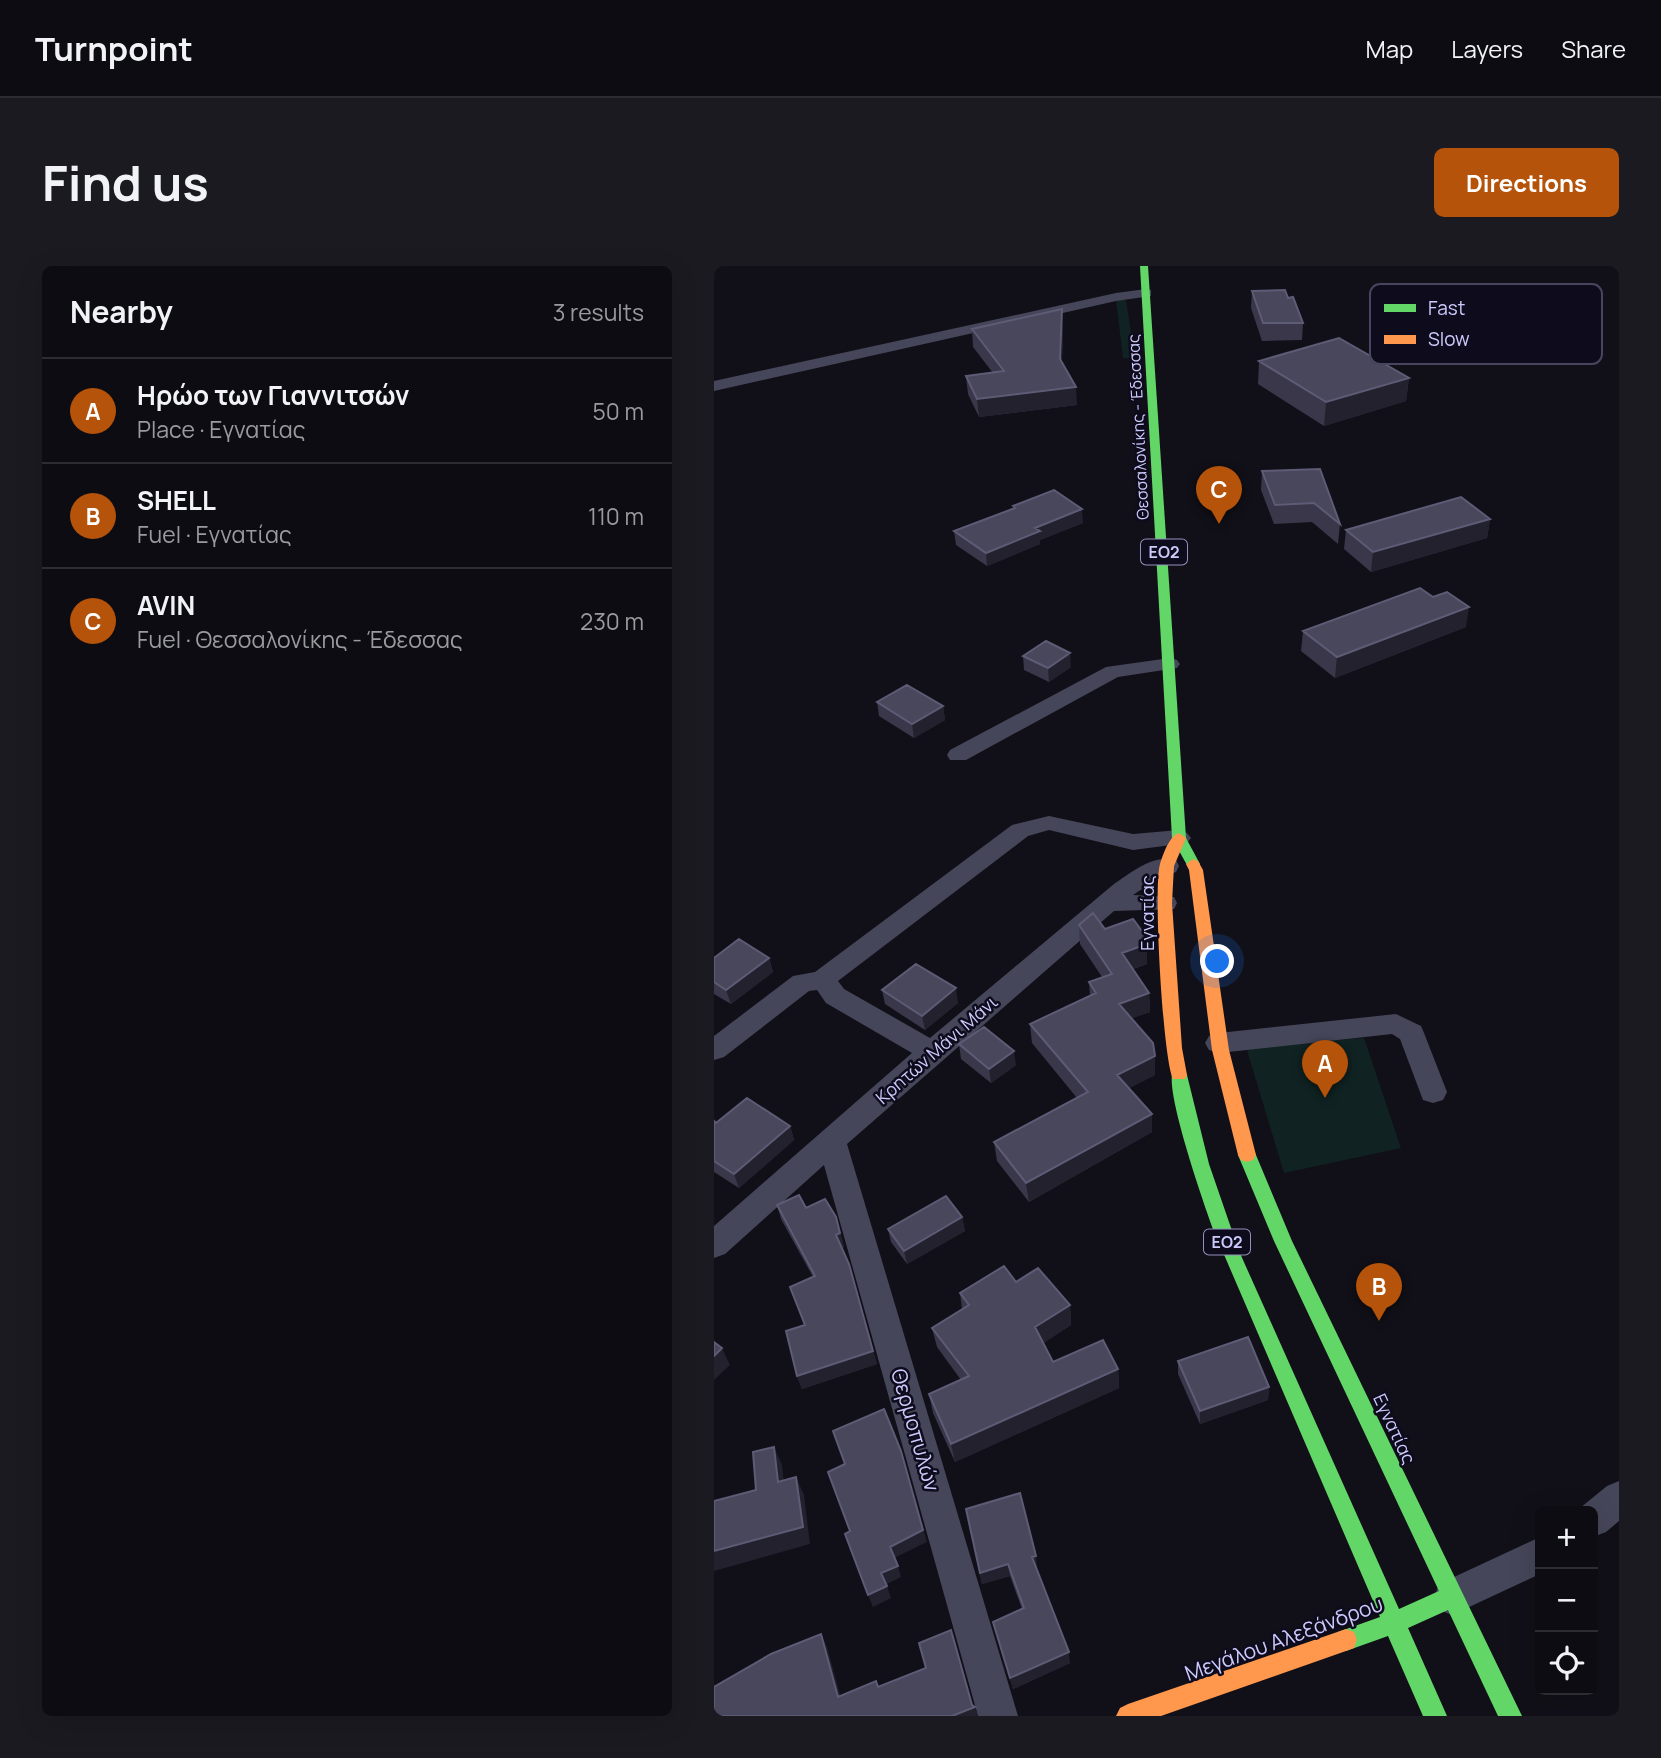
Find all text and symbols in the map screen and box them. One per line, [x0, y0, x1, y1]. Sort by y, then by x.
text: Turnpoint [35, 26, 193, 71]
text: Map [1366, 32, 1413, 65]
text: Layers [1451, 32, 1523, 65]
text: Share [1561, 32, 1626, 65]
button: Directions [1434, 148, 1619, 217]
text: Find us [42, 149, 209, 216]
legend [1370, 284, 1602, 364]
text: Nearby [70, 291, 173, 332]
text: Fast [1428, 295, 1465, 321]
text: 3 results [553, 296, 644, 328]
text: Slow [1428, 326, 1470, 352]
street label: Θεσσαλονίκης - Έδεσσας [1122, 333, 1154, 520]
text: Ηρώο των Γιαννιτσών [137, 377, 409, 413]
text: A [85, 395, 101, 427]
text: 50 m [593, 395, 644, 427]
text: Place · Εγνατίας [137, 413, 305, 445]
pin: C [1196, 466, 1242, 524]
text: SHELL [137, 482, 216, 518]
text: B [86, 500, 100, 532]
text: 110 m [588, 500, 644, 532]
text: Fuel · Εγνατίας [137, 518, 292, 550]
road number: ΕΟ2 [1141, 540, 1187, 564]
text: AVIN [137, 587, 195, 623]
text: C [85, 605, 102, 637]
text: 230 m [580, 605, 644, 637]
text: Fuel · Θεσσαλονίκης - Έδεσσας [137, 623, 463, 655]
street label: Εγνατίας [1135, 875, 1159, 951]
your location [1200, 944, 1234, 978]
street label: Κρητών Μάνι Μάνι [870, 990, 1002, 1109]
pin: A [1302, 1040, 1348, 1098]
road number: ΕΟ2 [1204, 1230, 1250, 1254]
pin: B [1356, 1263, 1402, 1321]
street label: Θερμοπυλών [885, 1365, 947, 1495]
street label: Εγνατίας [1368, 1389, 1422, 1468]
map controls [1535, 1506, 1598, 1695]
button: + [1535, 1506, 1598, 1569]
button: − [1535, 1569, 1598, 1632]
street label: Μεγάλου Αλεξάνδρου [1181, 1589, 1387, 1687]
button: locate [1535, 1632, 1598, 1695]

